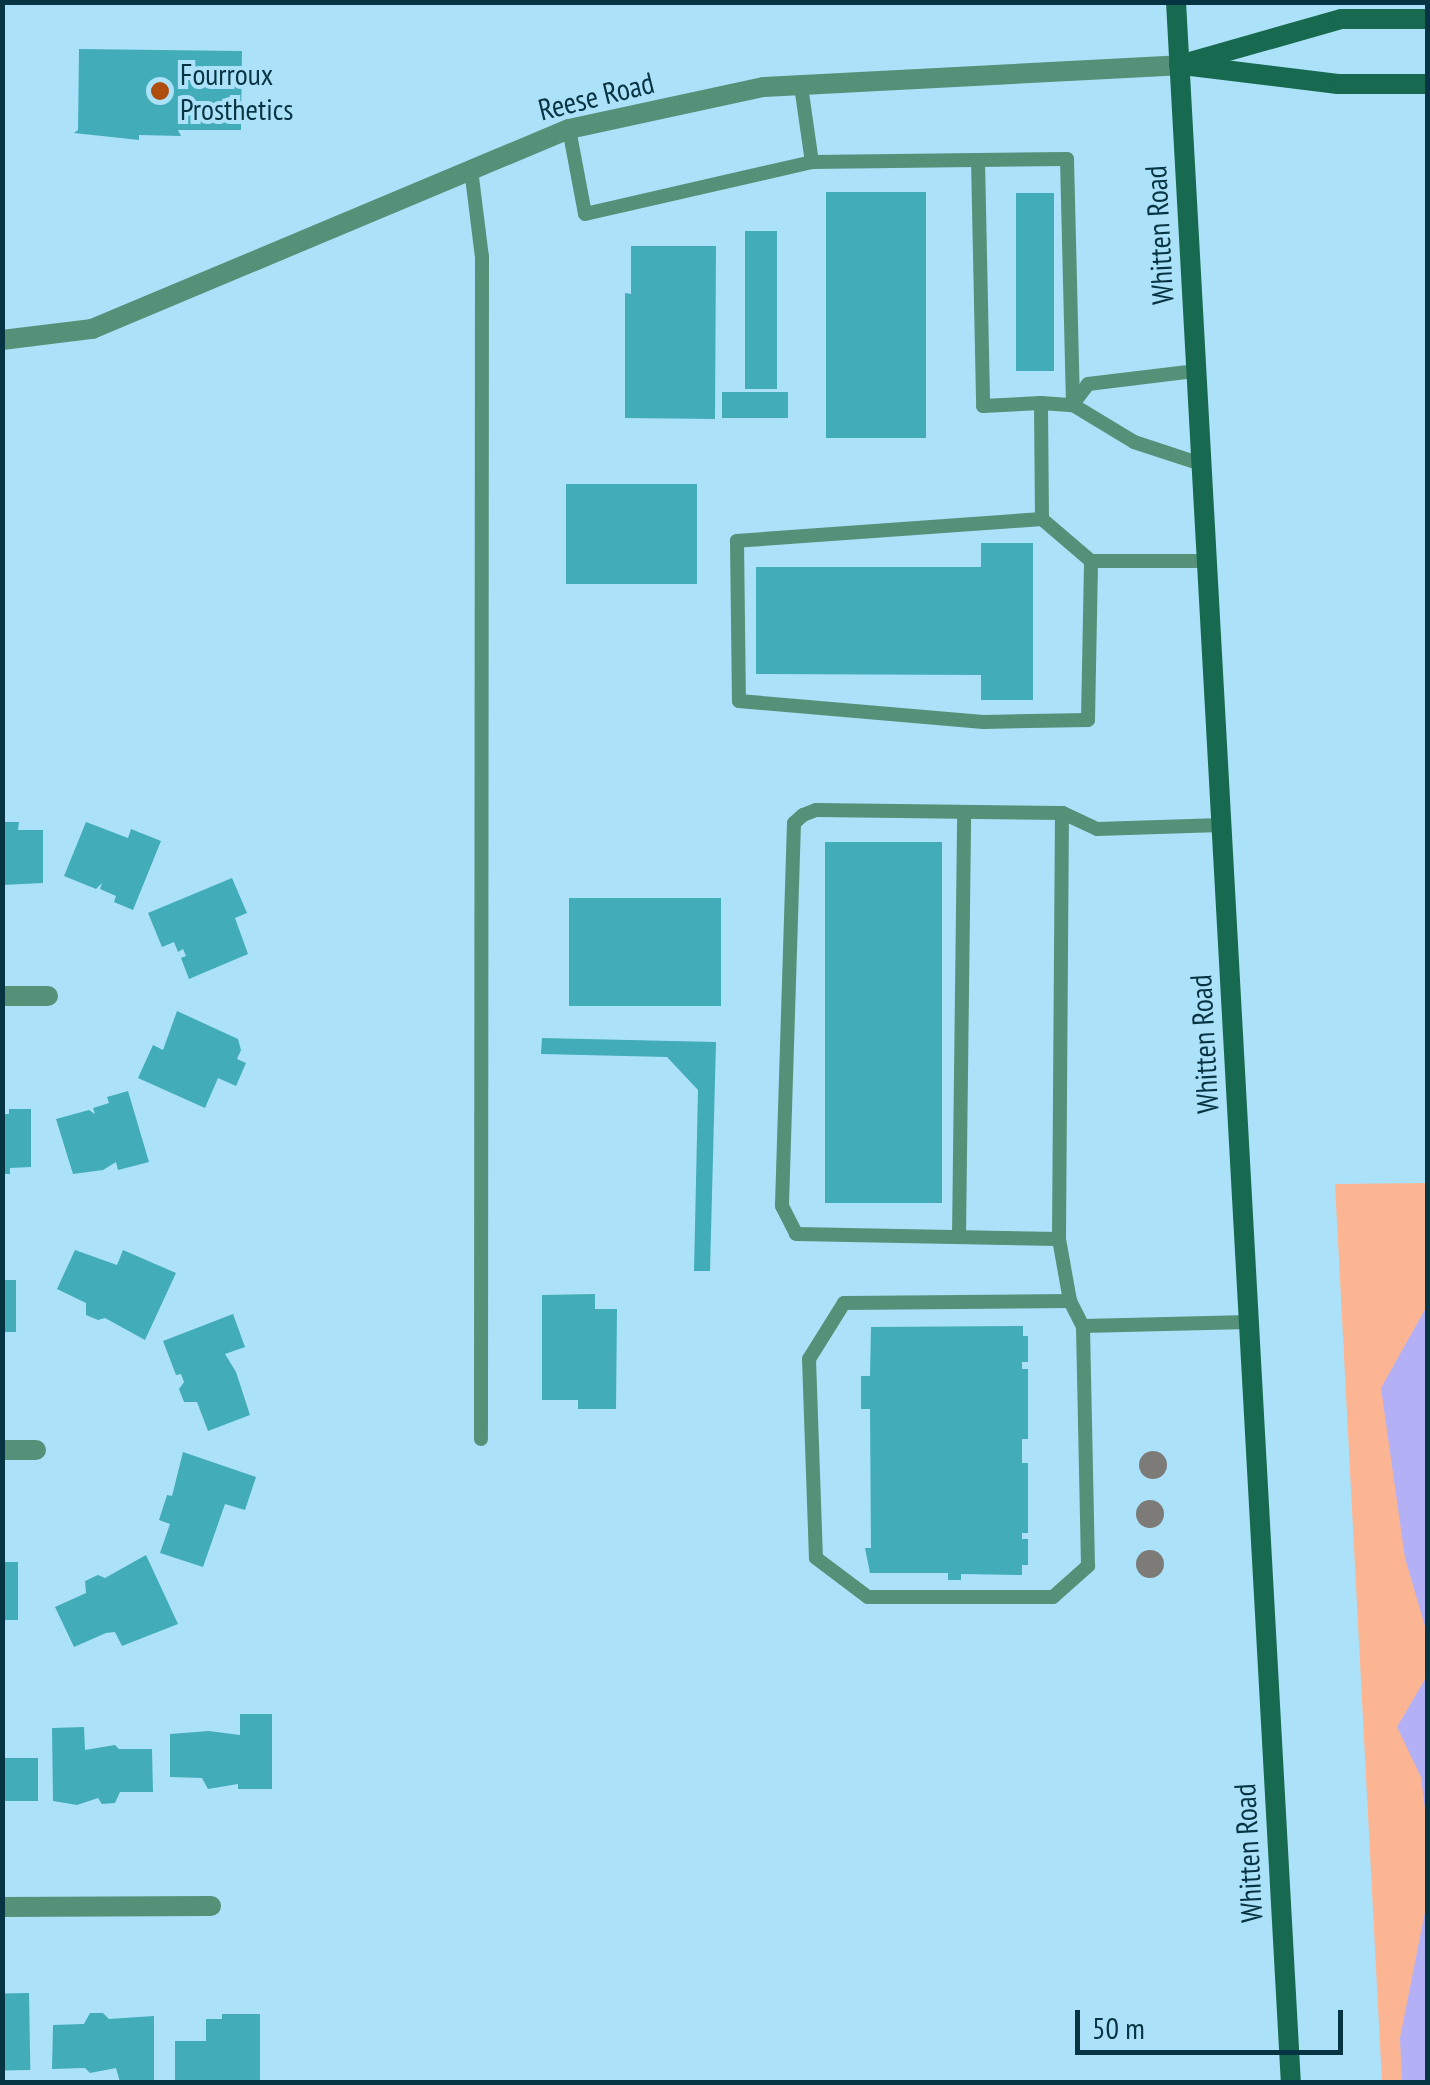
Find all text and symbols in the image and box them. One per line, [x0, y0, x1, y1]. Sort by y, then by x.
place label: Fourroux Prosthetics [180, 56, 293, 126]
street label: Reese Road [534, 64, 658, 128]
marker: Fourroux Prosthetics [149, 80, 171, 102]
street label: Whitten Road [1137, 165, 1181, 305]
street label: Whitten Road [1182, 974, 1226, 1114]
street label: Whitten Road [1226, 1783, 1270, 1923]
scale bar [1080, 1990, 1348, 2052]
text: 50 m [1092, 2008, 1145, 2047]

